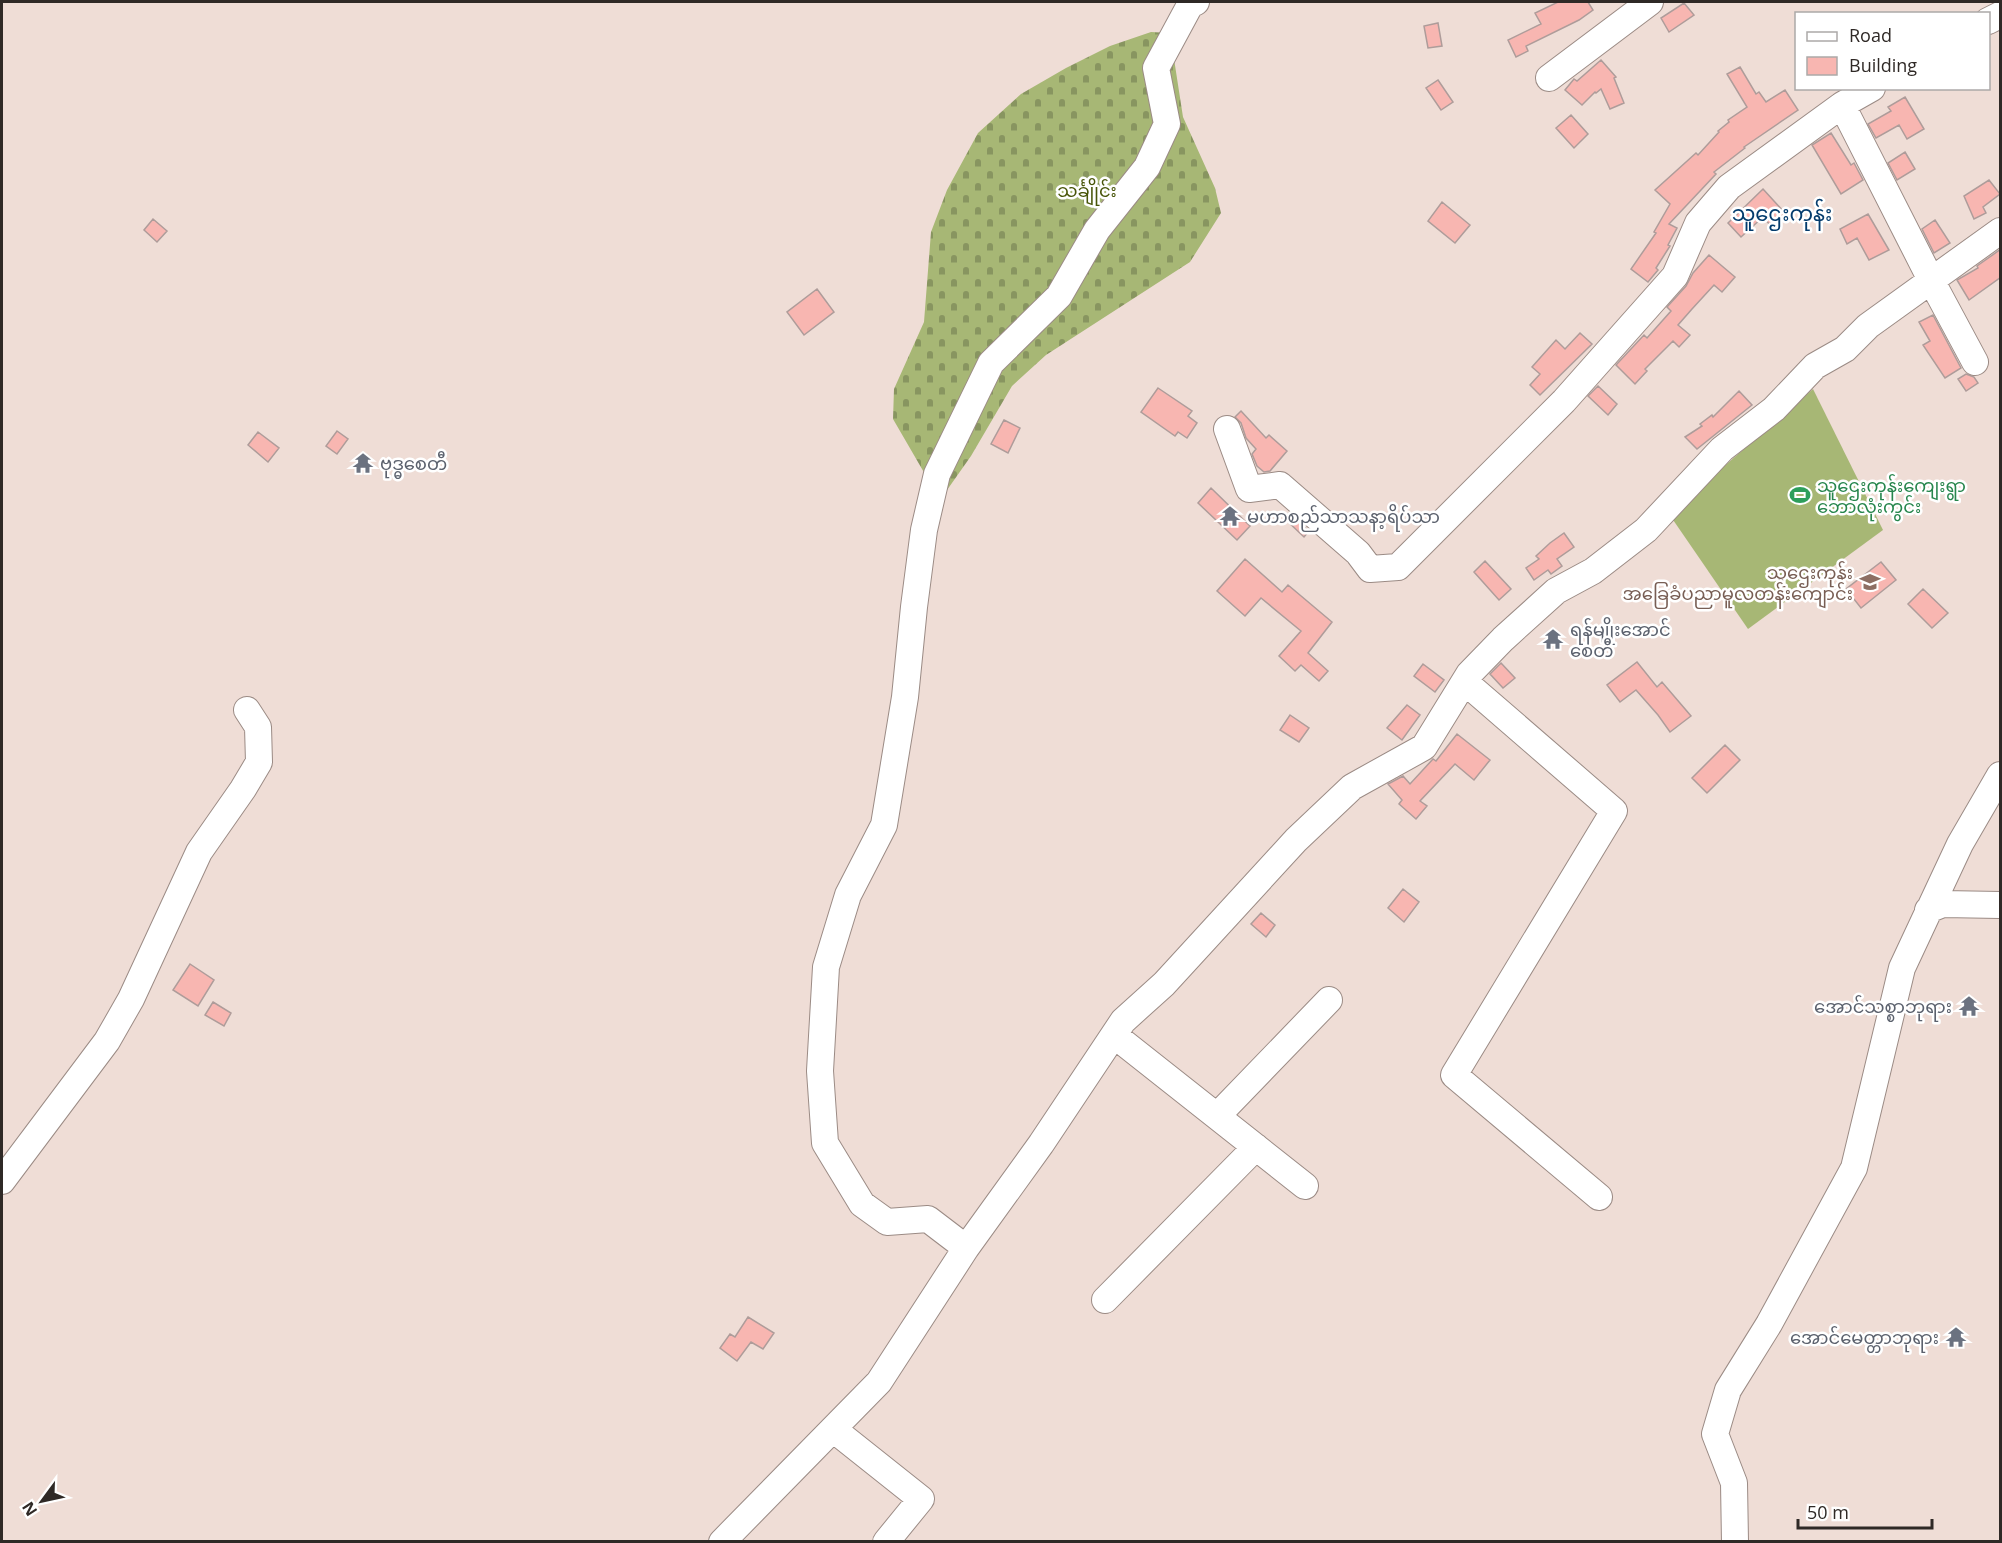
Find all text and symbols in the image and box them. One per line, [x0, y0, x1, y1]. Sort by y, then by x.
legend [1795, 12, 1990, 90]
text: Road [1849, 23, 1892, 47]
text: Building [1849, 53, 1917, 77]
park label: သင်္ချိုင်း [1057, 177, 1117, 206]
district label: သူဌေးကုန်း [1732, 198, 1832, 231]
place label: ဗုဒ္ဓစေတီ [380, 450, 447, 479]
temple icon: ဗုဒ္ဓစေတီ [351, 451, 375, 475]
place label: သူဌေးကုန်းကျေးရွာ ဘောလုံးကွင်း [1817, 473, 1966, 522]
sports icon: သူဌေးကုန်းကျေးရွာ ဘောလုံးကွင်း [1788, 483, 1812, 507]
place label: မဟာစည်သာသနာ့ရိပ်သာ [1247, 503, 1440, 532]
temple icon: မဟာစည်သာသနာ့ရိပ်သာ [1218, 504, 1242, 528]
place label: သူဌေးကုန်း အခြေခံပညာမူလတန်းကျောင်း [1623, 560, 1853, 609]
school or university icon: သူဌေးကုန်း အခြေခံပညာမူလတန်းကျောင်း [1858, 570, 1882, 594]
place label: ရန်မျိုးအောင် စေတီ [1570, 616, 1671, 662]
temple icon: ရန်မျိုးအောင် စေတီ [1541, 627, 1565, 651]
place label: အောင်သစ္စာဘုရား [1814, 994, 1952, 1022]
temple icon: အောင်သစ္စာဘုရား [1957, 994, 1981, 1018]
place label: အောင်မေတ္တာဘုရား [1790, 1325, 1939, 1353]
temple icon: အောင်မေတ္တာဘုရား [1944, 1325, 1968, 1349]
north arrow [12, 1471, 72, 1531]
scale bar [1798, 1492, 1932, 1530]
text: N [17, 1498, 42, 1521]
text: 50 m [1807, 1500, 1849, 1524]

